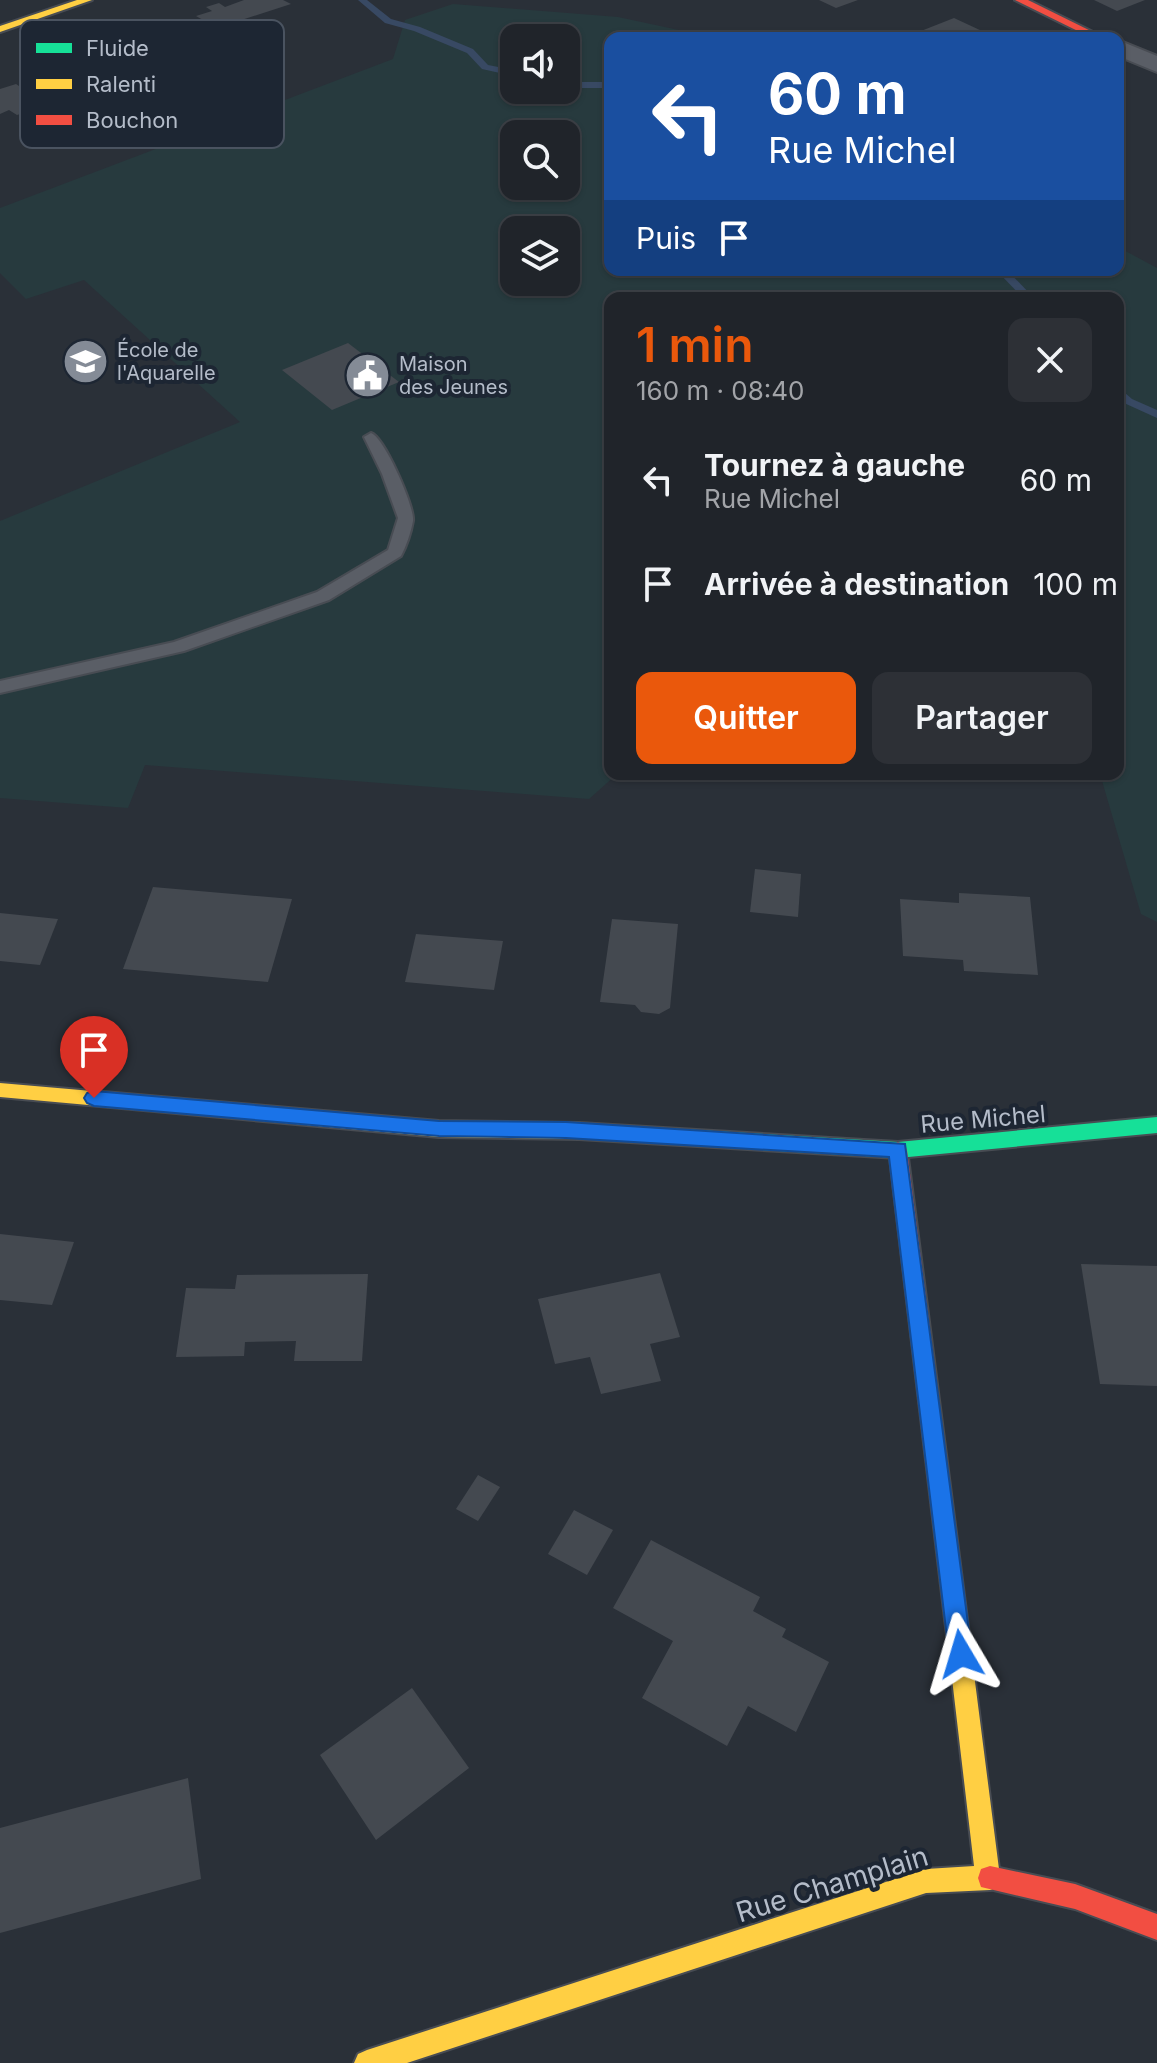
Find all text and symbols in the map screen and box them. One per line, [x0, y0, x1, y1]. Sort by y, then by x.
legend [20, 20, 284, 148]
map controls [500, 24, 580, 296]
button: sound [500, 24, 580, 104]
text: Fluide [86, 35, 149, 61]
text: 60 m [768, 60, 907, 128]
icon: left [636, 64, 740, 168]
text: Ralenti [86, 71, 156, 97]
text: Bouchon [86, 107, 178, 133]
button: search [500, 120, 580, 200]
text: Rue Michel [768, 128, 956, 172]
button: layers [500, 216, 580, 296]
icon: arrive [712, 216, 756, 260]
text: Puis [636, 220, 696, 256]
text: 1 min [636, 315, 754, 374]
button: close [1008, 318, 1092, 402]
school or university icon: École de l'Aquarelle [62, 337, 110, 385]
place label: École de l'Aquarelle [117, 337, 216, 385]
public building icon: Maison des Jeunes [344, 351, 392, 399]
place label: Maison des Jeunes [399, 352, 508, 399]
text: 160 m · 08:40 [636, 375, 804, 406]
text: Tournez à gauche [704, 447, 965, 483]
icon: left [636, 458, 680, 502]
text: 60 m [1020, 462, 1092, 498]
text: Rue Michel [704, 483, 840, 514]
icon: arrive [636, 562, 680, 606]
text: Arrivée à destination [704, 566, 1009, 602]
text: 100 m [1033, 566, 1118, 602]
button: Quitter [636, 672, 856, 764]
button: Partager [872, 672, 1092, 764]
pin [60, 1016, 128, 1098]
icon: arrive [72, 1028, 116, 1072]
street label: Rue Michel [919, 1099, 1047, 1139]
position arrow [919, 1612, 1003, 1696]
street label: Rue Champlain [732, 1839, 932, 1929]

